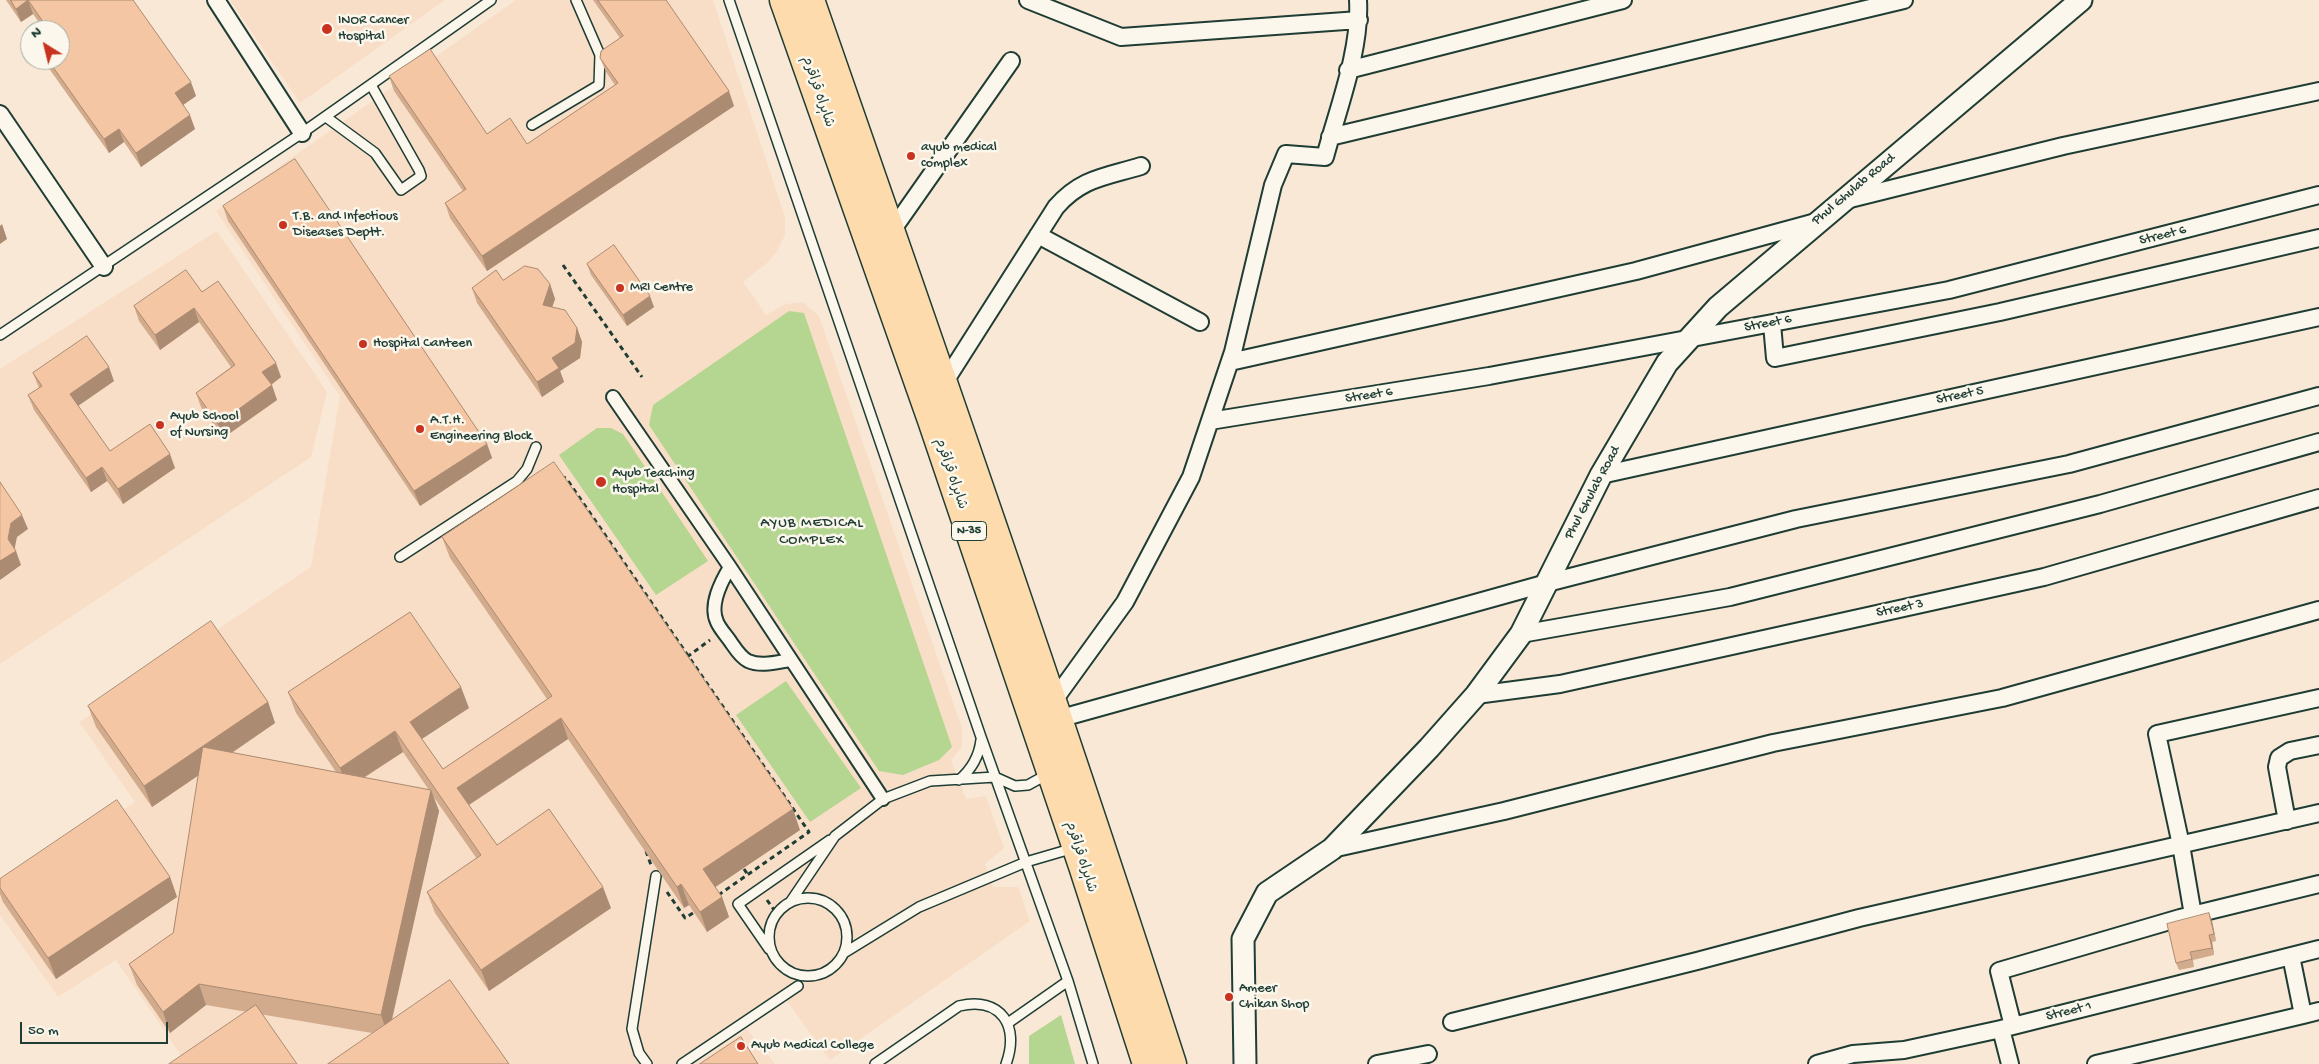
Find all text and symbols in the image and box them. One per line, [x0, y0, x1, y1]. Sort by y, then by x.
place label: INOR Cancer Hospital [338, 13, 409, 46]
north arrow [20, 20, 70, 70]
marker: INOR Cancer Hospital [320, 22, 334, 36]
text: N [28, 24, 45, 43]
street label: شاہراہ قراقرم [797, 54, 837, 130]
place label: ayub medical complex [921, 140, 997, 172]
marker: ayub medical complex [905, 150, 917, 162]
street label: Phul Ghulab Road [1809, 150, 1899, 230]
place label: T.B. and Infectious Diseases Deptt. [293, 209, 398, 242]
marker: T.B. and Infectious Diseases Deptt. [277, 219, 289, 231]
street label: Street 6 [2138, 222, 2188, 250]
place label: MRI Centre [630, 280, 693, 296]
marker: MRI Centre [614, 282, 626, 294]
street label: Street 6 [1743, 311, 1793, 337]
place label: Hospital Canteen [373, 336, 472, 352]
marker: Hospital Canteen [357, 338, 369, 350]
street label: Street 5 [1935, 383, 1985, 409]
street label: Street 6 [1344, 384, 1394, 408]
place label: Ayub School of Nursing [170, 409, 239, 442]
place label: A.T.H. Engineering Block [430, 413, 532, 446]
marker: Ayub School of Nursing [154, 419, 166, 431]
marker: A.T.H. Engineering Block [414, 423, 426, 435]
street label: شاہراہ قراقرم [930, 436, 970, 512]
street label: Phul Ghulab Road [1561, 443, 1625, 543]
place label: Ayub Teaching Hospital [612, 466, 695, 498]
marker: Ayub Teaching Hospital [594, 475, 608, 489]
district label: AYUB MEDICAL COMPLEX [759, 515, 865, 550]
road number: N-35 [952, 522, 986, 540]
street label: Street 3 [1875, 596, 1925, 622]
street label: شاہراہ قراقرم [1061, 819, 1099, 895]
place label: Ameer Chikan Shop [1239, 981, 1309, 1014]
marker: Ameer Chikan Shop [1223, 991, 1235, 1003]
street label: Street 1 [2045, 998, 2093, 1026]
scale bar [22, 1012, 170, 1044]
text: 50 m [28, 1022, 59, 1040]
place label: Ayub Medical College [751, 1038, 874, 1054]
marker: Ayub Medical College [735, 1040, 747, 1052]

